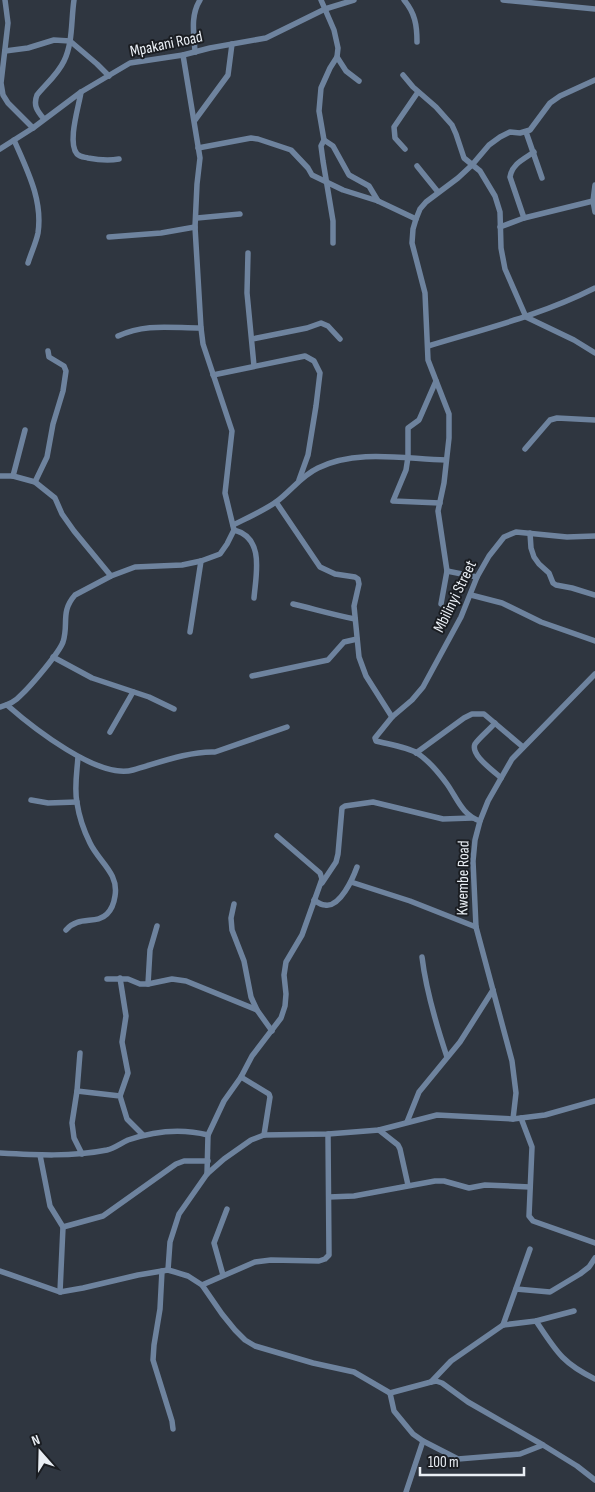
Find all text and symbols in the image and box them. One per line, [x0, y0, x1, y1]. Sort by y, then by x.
street label: Mpakani Road [128, 28, 204, 61]
street label: Mbilinyi Street [430, 557, 481, 636]
street label: Kwembe Road [453, 840, 474, 916]
north arrow [15, 1427, 65, 1477]
text: N [29, 1431, 42, 1450]
scale bar [420, 1444, 524, 1476]
text: 100 m [428, 1453, 459, 1472]

